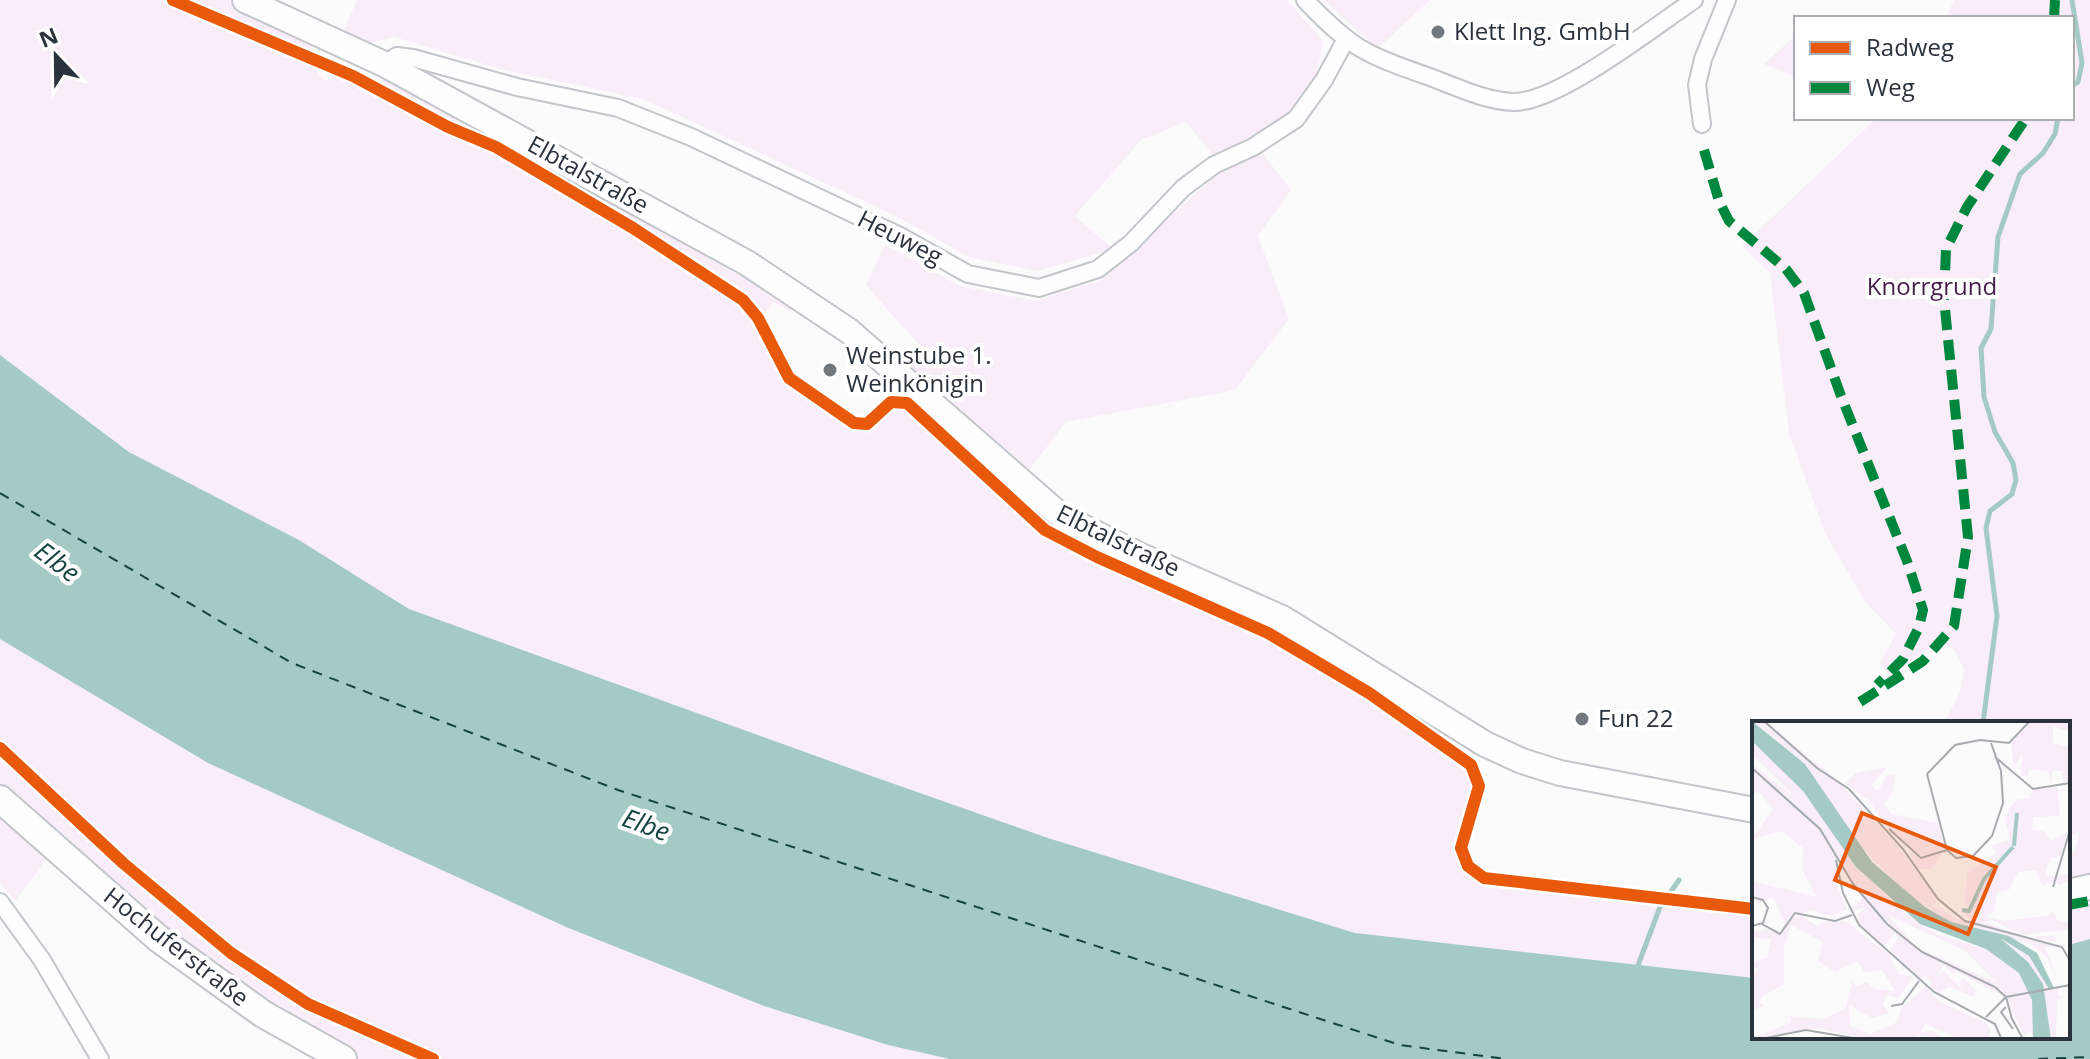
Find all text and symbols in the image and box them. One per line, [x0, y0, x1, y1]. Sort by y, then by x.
place label: Klett Ing. GmbH [1454, 14, 1631, 47]
north arrow [16, 16, 96, 96]
legend [1794, 16, 2074, 120]
text: N [34, 19, 62, 54]
marker: Klett Ing. GmbH [1429, 23, 1447, 41]
text: Radweg [1866, 30, 1954, 63]
text: Weg [1866, 70, 1915, 103]
street label: Elbtalstraße [522, 127, 655, 221]
street label: Heuweg [853, 201, 949, 272]
park label: Knorrgrund [1867, 269, 1997, 302]
place label: Weinstube 1. Weinkönigin [846, 338, 992, 399]
marker: Weinstube 1. Weinkönigin [821, 361, 839, 379]
street label: Elbtalstraße [1051, 496, 1186, 584]
water label: Elbe [28, 532, 88, 590]
place label: Fun 22 [1598, 701, 1674, 734]
marker: Fun 22 [1573, 710, 1591, 728]
inset map [1752, 721, 2070, 1039]
water label: Elbe [618, 799, 675, 849]
street label: Hochuferstraße [97, 879, 256, 1013]

